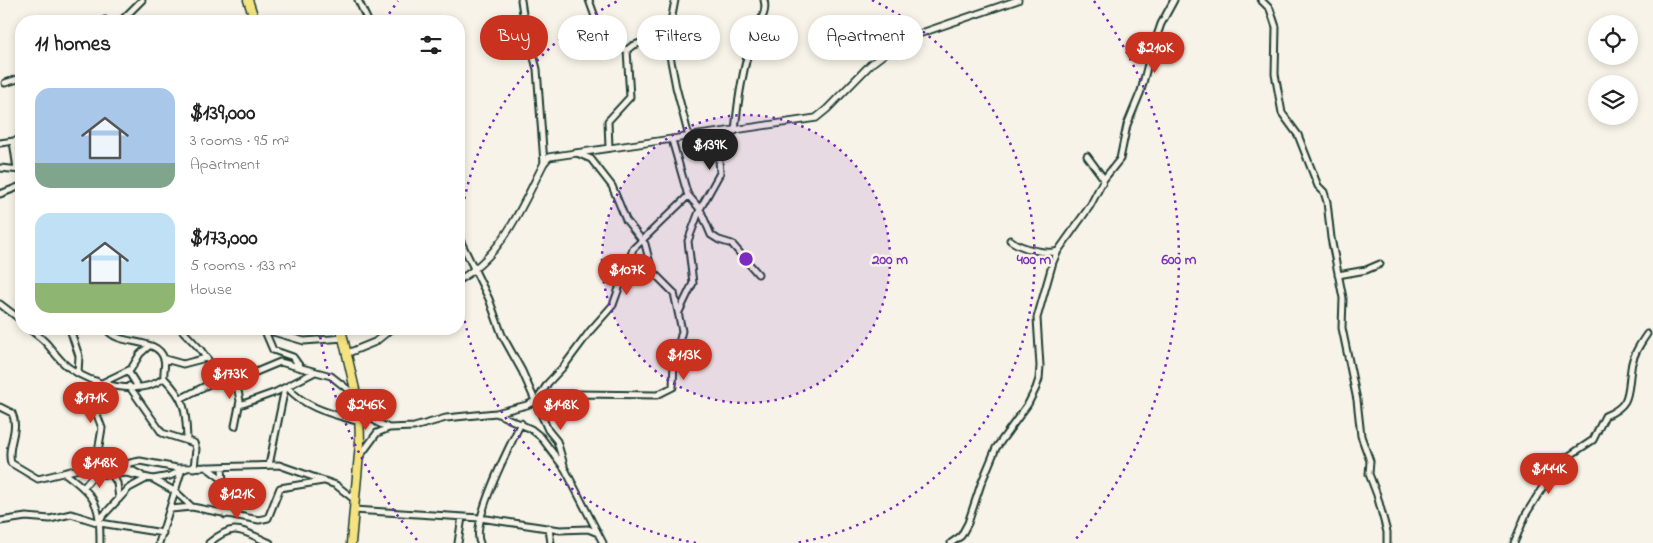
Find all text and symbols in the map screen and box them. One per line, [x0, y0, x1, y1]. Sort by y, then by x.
chip: Buy [480, 15, 548, 60]
chip: Rent [558, 15, 627, 60]
chip: Filters [637, 15, 720, 60]
chip: New [730, 15, 798, 60]
chip: Apartment [808, 15, 923, 60]
map controls [1588, 15, 1638, 125]
button: locate [1588, 15, 1638, 65]
text: 11 homes [35, 30, 111, 60]
icon: filters [417, 31, 445, 59]
pin: $210K [1120, 32, 1190, 74]
text: $210K [1136, 36, 1174, 60]
button: layers [1588, 75, 1638, 125]
text: $139,000 [190, 99, 255, 129]
icon: home [75, 108, 135, 168]
pin: $139K [675, 128, 745, 171]
text: 3 rooms · 95 m² [190, 129, 289, 153]
text: $139K [693, 133, 727, 157]
text: Apartment [190, 153, 260, 177]
text: $173,000 [190, 224, 258, 254]
icon: home [75, 233, 135, 293]
text: 200 m [871, 249, 908, 271]
text: 400 m [1016, 249, 1052, 271]
text: 600 m [1161, 249, 1197, 271]
centre of rings [737, 250, 755, 268]
text: 5 rooms · 133 m² [190, 254, 296, 278]
pin: $107K [592, 254, 662, 296]
text: $107K [609, 258, 645, 282]
text: House [190, 278, 232, 302]
pin: $113K [649, 338, 719, 381]
text: $113K [667, 343, 701, 367]
pin: $173K [195, 358, 265, 400]
text: $173K [212, 362, 248, 386]
pin: $171K [56, 382, 126, 424]
text: $171K [74, 386, 108, 410]
pin: $246K [331, 388, 401, 431]
pin: $148K [526, 388, 596, 431]
text: $246K [346, 393, 386, 417]
text: $148K [543, 393, 579, 417]
pin: $148K [65, 446, 135, 489]
text: $148K [82, 451, 118, 475]
pin: $144K [1514, 452, 1584, 495]
text: $144K [1531, 457, 1567, 481]
pin: $121K [202, 478, 272, 520]
text: $121K [219, 482, 255, 506]

